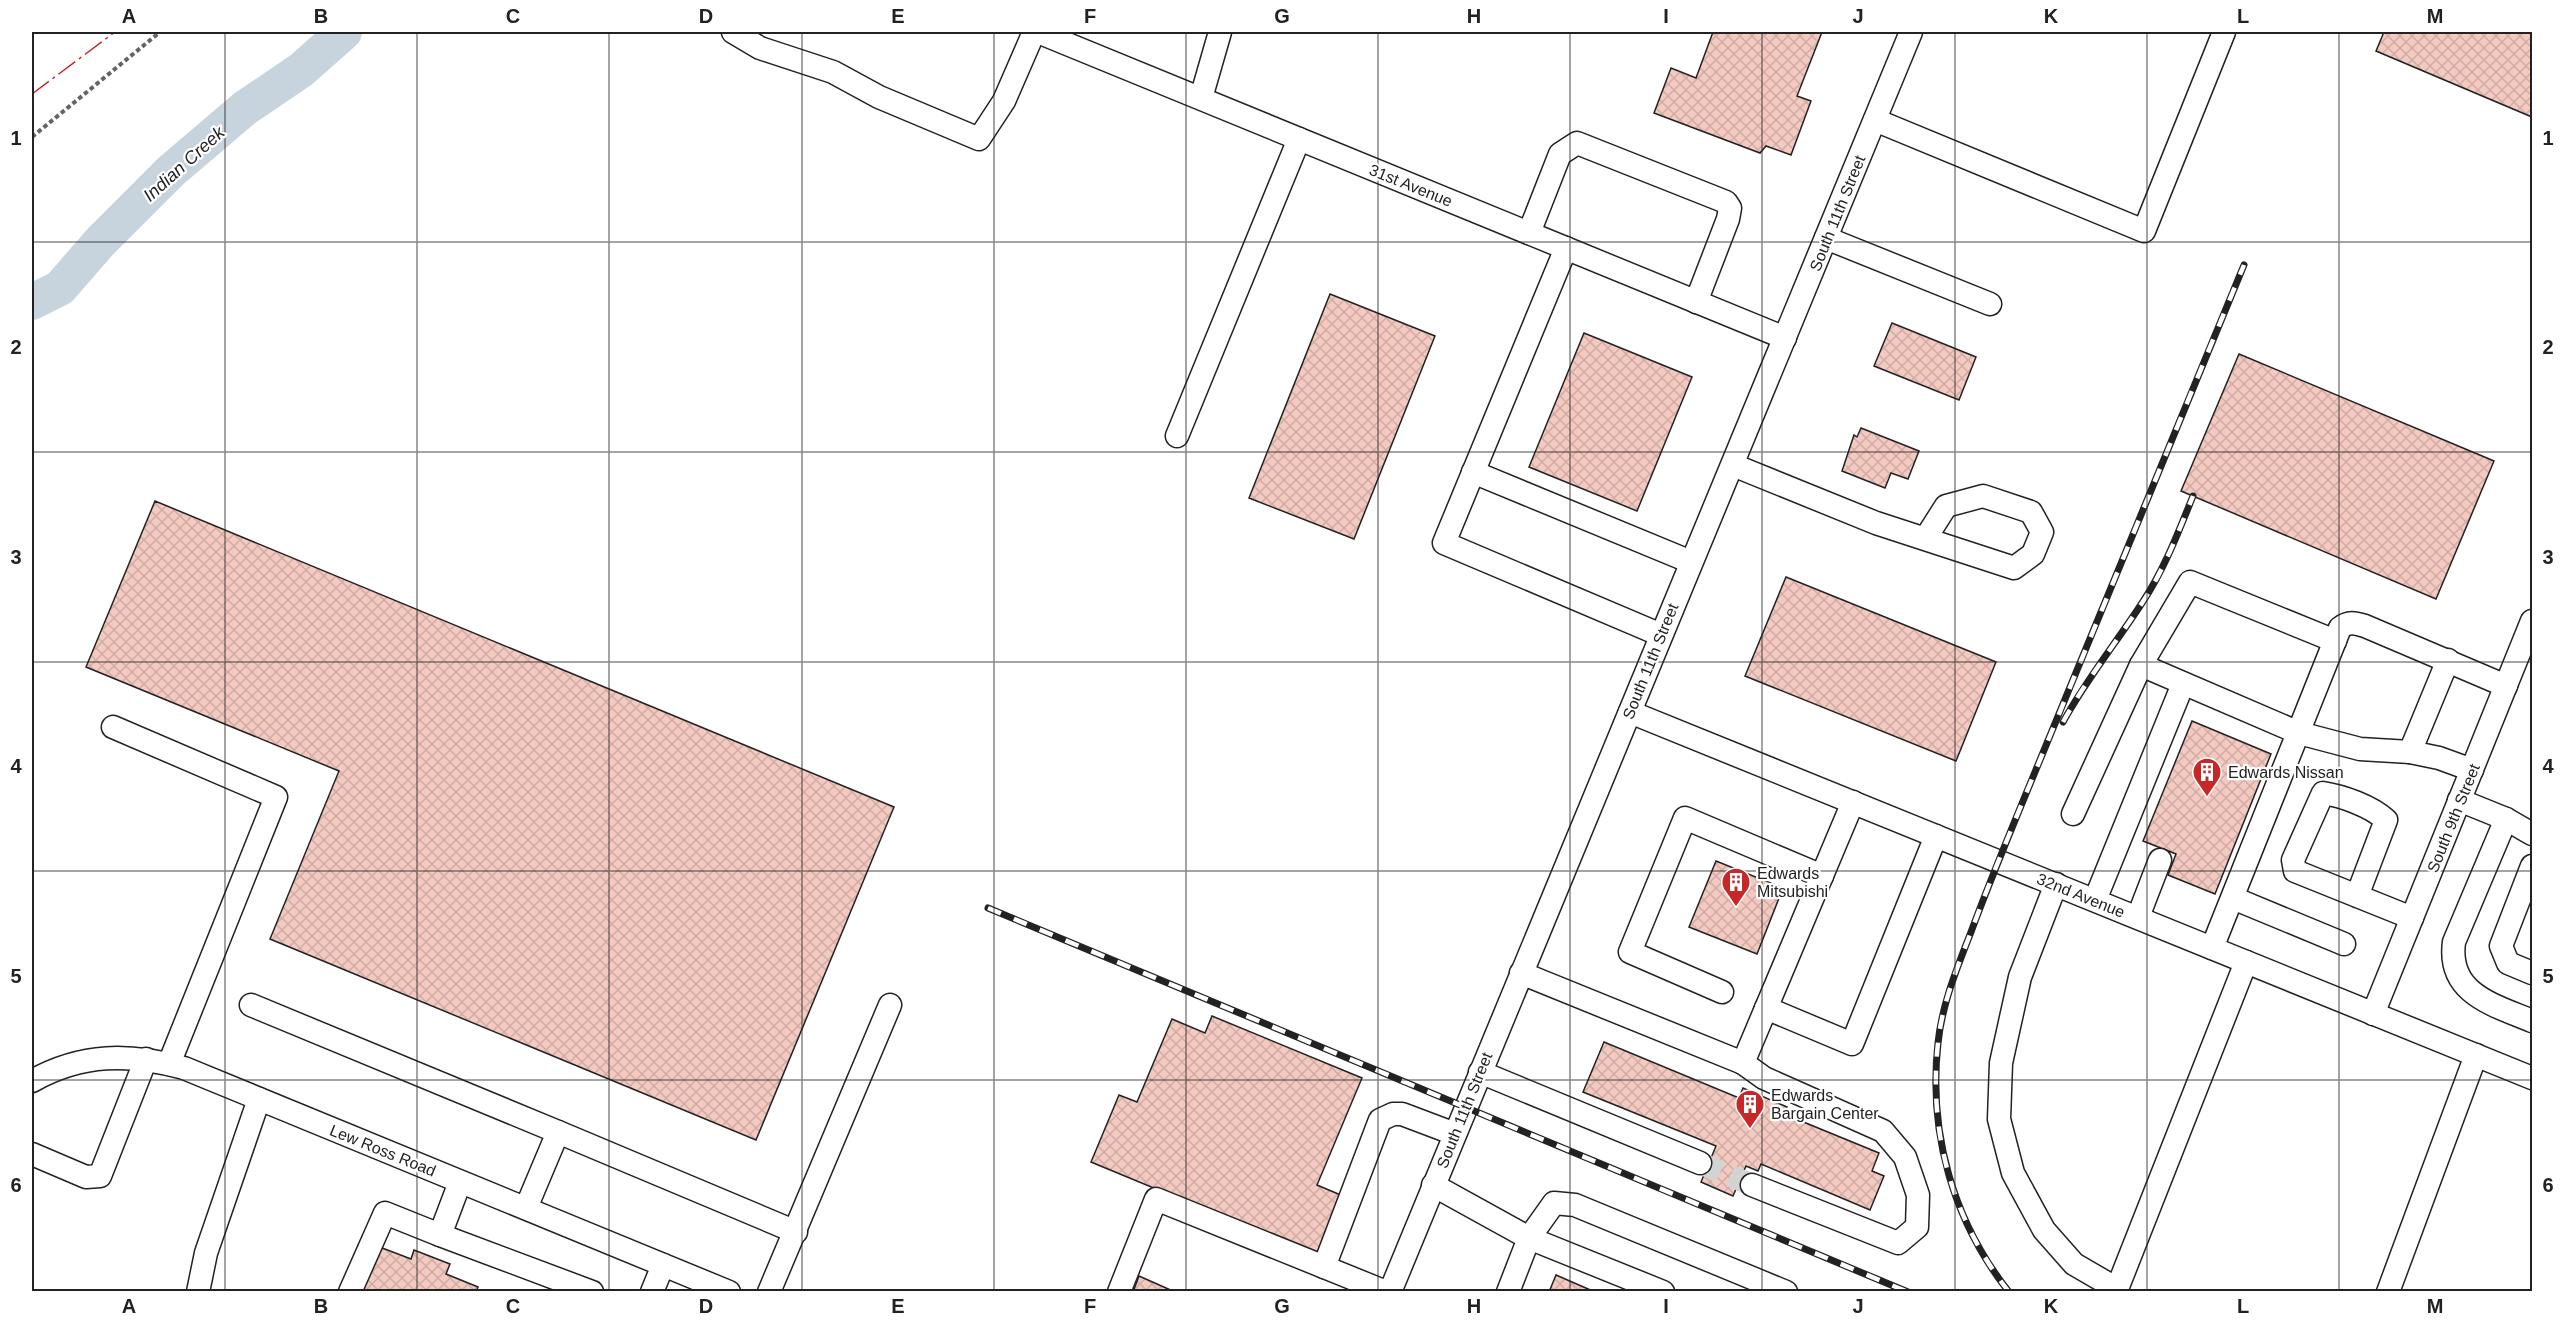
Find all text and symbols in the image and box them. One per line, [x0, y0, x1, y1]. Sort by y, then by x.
text: A [122, 5, 136, 27]
text: B [314, 5, 328, 27]
text: C [506, 5, 520, 27]
text: D [699, 5, 713, 27]
text: E [891, 5, 905, 27]
text: F [1084, 5, 1096, 27]
text: G [1274, 5, 1290, 27]
text: H [1467, 5, 1481, 27]
text: I [1663, 5, 1669, 27]
text: J [1852, 5, 1864, 27]
text: K [2044, 5, 2059, 27]
text: L [2237, 5, 2249, 27]
text: M [2427, 5, 2443, 27]
water label: Indian Creek [139, 122, 229, 206]
text: 1 [10, 127, 22, 149]
text: 1 [2542, 127, 2554, 149]
street label: South 11th Street [1806, 152, 1869, 274]
street label: 31st Avenue [1367, 161, 1455, 210]
text: 2 [10, 336, 22, 358]
text: 2 [2542, 336, 2554, 358]
text: 3 [10, 546, 22, 568]
text: 3 [2542, 546, 2554, 568]
street label: South 11th Street [1619, 600, 1682, 722]
text: 4 [10, 755, 22, 777]
text: 4 [2542, 755, 2554, 777]
building icon: Edwards Nissan [2191, 756, 2223, 798]
street label: South 9th Street [2424, 761, 2483, 875]
place label: Edwards Nissan [2228, 764, 2344, 781]
place label: Edwards Mitsubishi [1757, 865, 1828, 900]
building icon: Edwards Mitsubishi [1720, 866, 1752, 908]
street label: 32nd Avenue [2034, 870, 2127, 921]
text: 5 [10, 965, 22, 987]
text: 5 [2542, 965, 2554, 987]
street label: South 11th Street [1433, 1049, 1496, 1171]
place label: Edwards Bargain Center [1771, 1087, 1879, 1122]
building icon: Edwards Bargain Center [1734, 1088, 1766, 1130]
street label: Lew Ross Road [327, 1121, 438, 1180]
text: 6 [10, 1174, 22, 1196]
text: 6 [2542, 1174, 2554, 1196]
text: A [122, 1295, 136, 1317]
text: B [314, 1295, 328, 1317]
text: C [506, 1295, 520, 1317]
text: D [699, 1295, 713, 1317]
text: E [891, 1295, 905, 1317]
text: F [1084, 1295, 1096, 1317]
text: G [1274, 1295, 1290, 1317]
text: H [1467, 1295, 1481, 1317]
text: I [1663, 1295, 1669, 1317]
text: J [1852, 1295, 1864, 1317]
text: K [2044, 1295, 2059, 1317]
text: L [2237, 1295, 2249, 1317]
text: M [2427, 1295, 2443, 1317]

